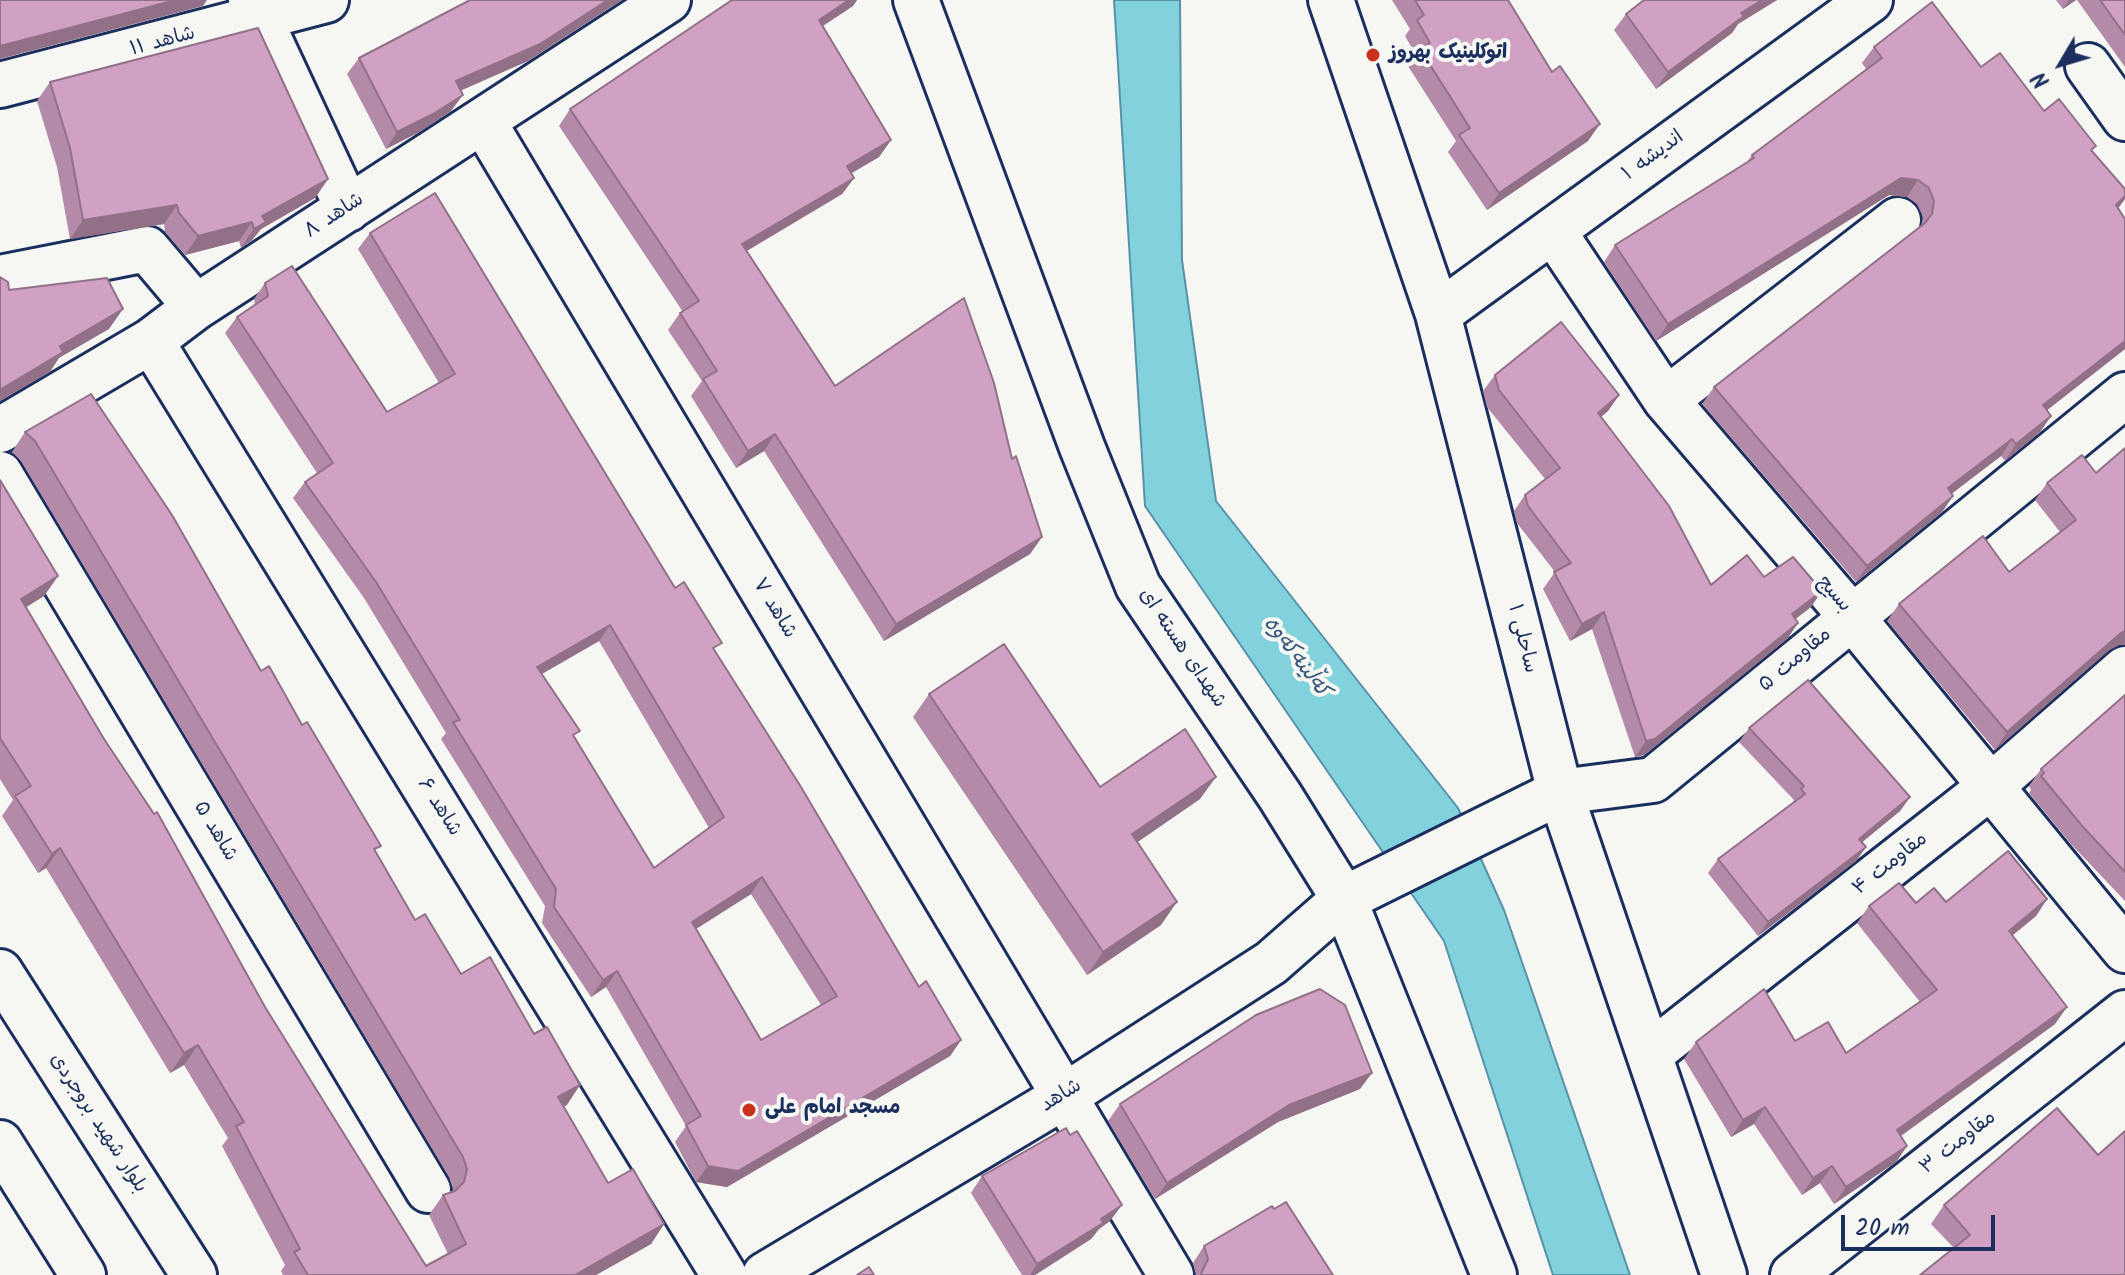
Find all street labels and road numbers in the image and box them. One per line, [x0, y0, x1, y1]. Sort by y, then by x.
street label: شاهد ۱۱ [128, 23, 198, 63]
street label: اندیشه ۱ [1619, 127, 1689, 187]
street label: شاهد ۸ [301, 189, 369, 245]
street label: بسیج [1811, 572, 1855, 618]
street label: شاهد ۷ [746, 575, 800, 643]
street label: شهدای هسته ای [1132, 585, 1230, 713]
street label: ساحلی ۱ [1501, 602, 1541, 676]
street label: مقاومت ۵ [1755, 624, 1837, 698]
street label: شاهد ۶ [411, 774, 465, 842]
street label: شاهد ۵ [187, 798, 241, 866]
street label: مقاومت ۴ [1849, 828, 1933, 902]
street label: بلوار شهید بروجردی [43, 1050, 151, 1198]
street label: شاهد [1037, 1075, 1087, 1119]
street label: مقاومت ۳ [1916, 1107, 2002, 1181]

